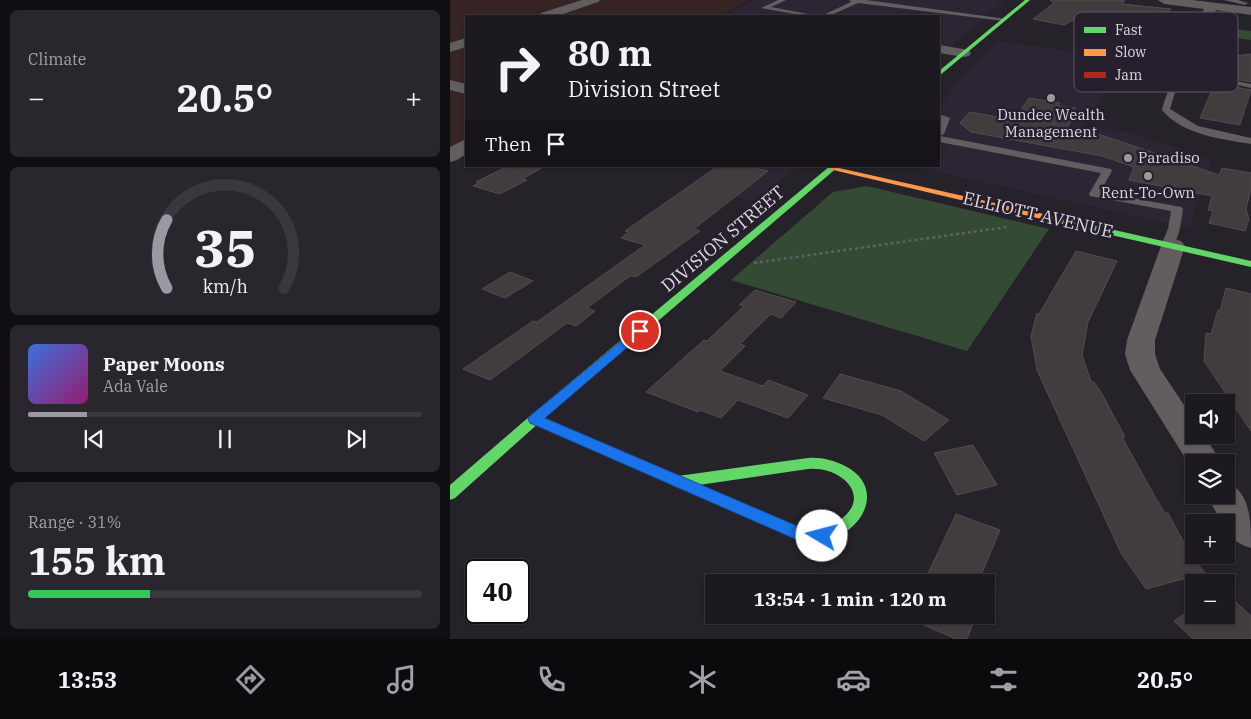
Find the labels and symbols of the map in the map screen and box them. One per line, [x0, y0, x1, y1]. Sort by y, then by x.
legend [1074, 12, 1238, 92]
text: Fast [1115, 21, 1143, 39]
text: Slow [1115, 43, 1146, 61]
text: Jam [1115, 66, 1142, 84]
marker: Dundee Wealth Management [1045, 92, 1057, 104]
place label: Dundee Wealth Management [997, 105, 1105, 141]
place label: Paradiso [1138, 148, 1200, 167]
marker: Paradiso [1122, 152, 1134, 164]
marker: Rent-To-Own [1142, 170, 1154, 182]
street label: DIVISION STREET [656, 180, 789, 297]
place label: Rent-To-Own [1101, 183, 1195, 202]
street label: ELLIOTT AVENUE [961, 186, 1116, 243]
pin [619, 310, 661, 352]
position arrow [795, 509, 847, 561]
speed limit sign: 40 [465, 559, 530, 624]

